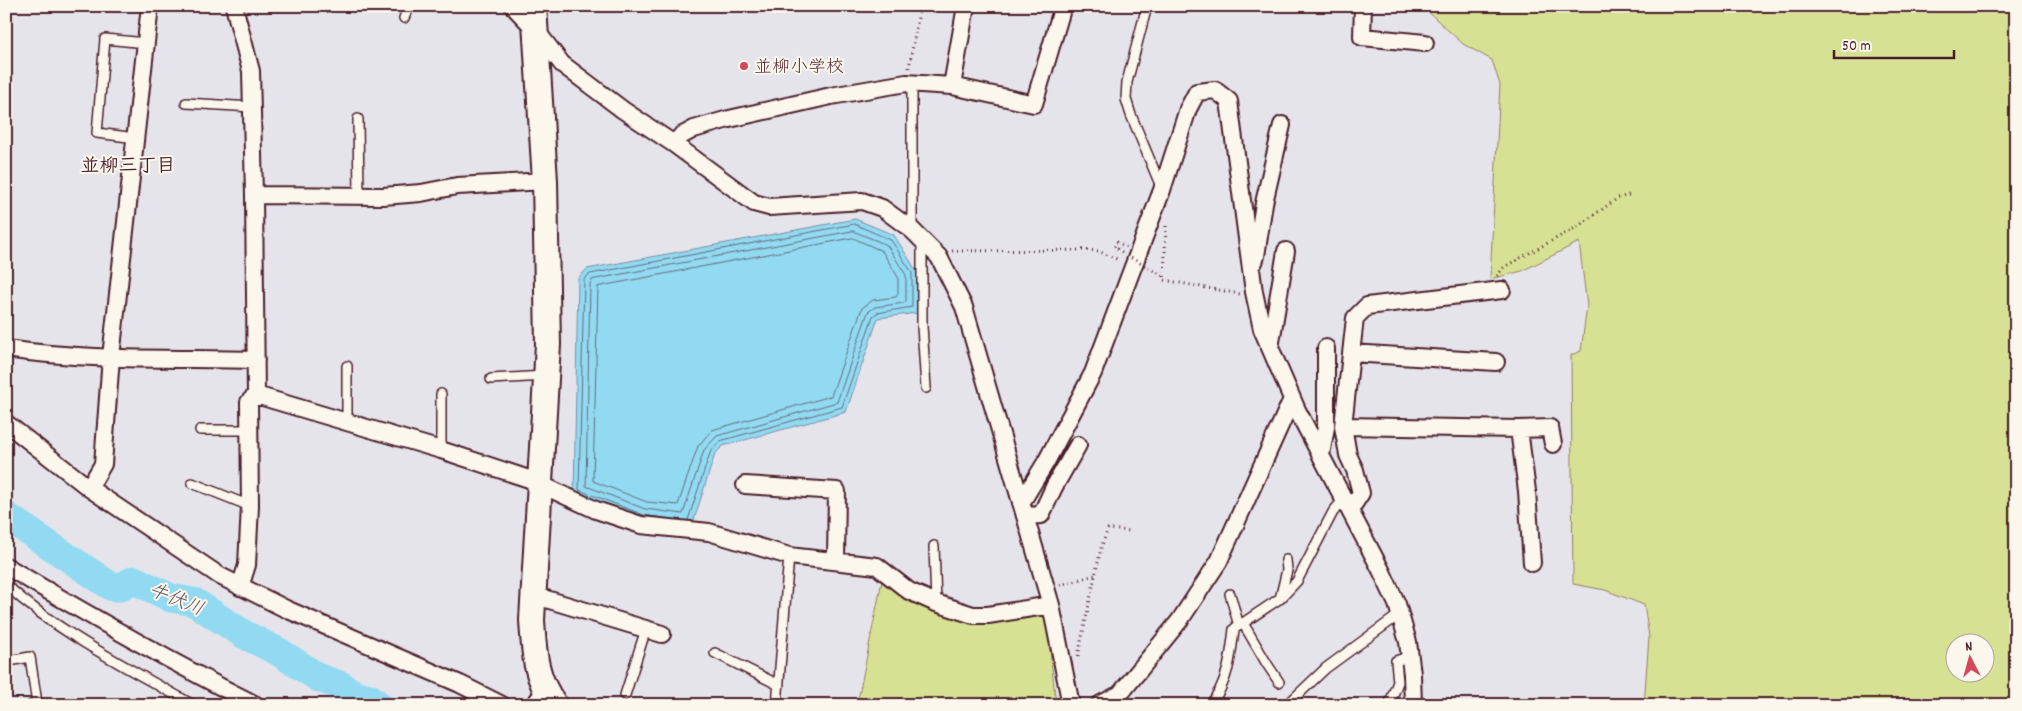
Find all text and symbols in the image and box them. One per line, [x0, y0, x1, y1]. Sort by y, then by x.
scale bar [1834, 28, 1954, 60]
text: 50 m [1842, 36, 1871, 58]
place label: 並柳小学校 [754, 56, 844, 81]
marker: 並柳小学校 [738, 60, 750, 72]
district label: 並柳三丁目 [80, 154, 176, 181]
water label: 牛伏川 [144, 578, 207, 624]
north arrow [1944, 634, 1994, 684]
text: N [1964, 637, 1973, 657]

